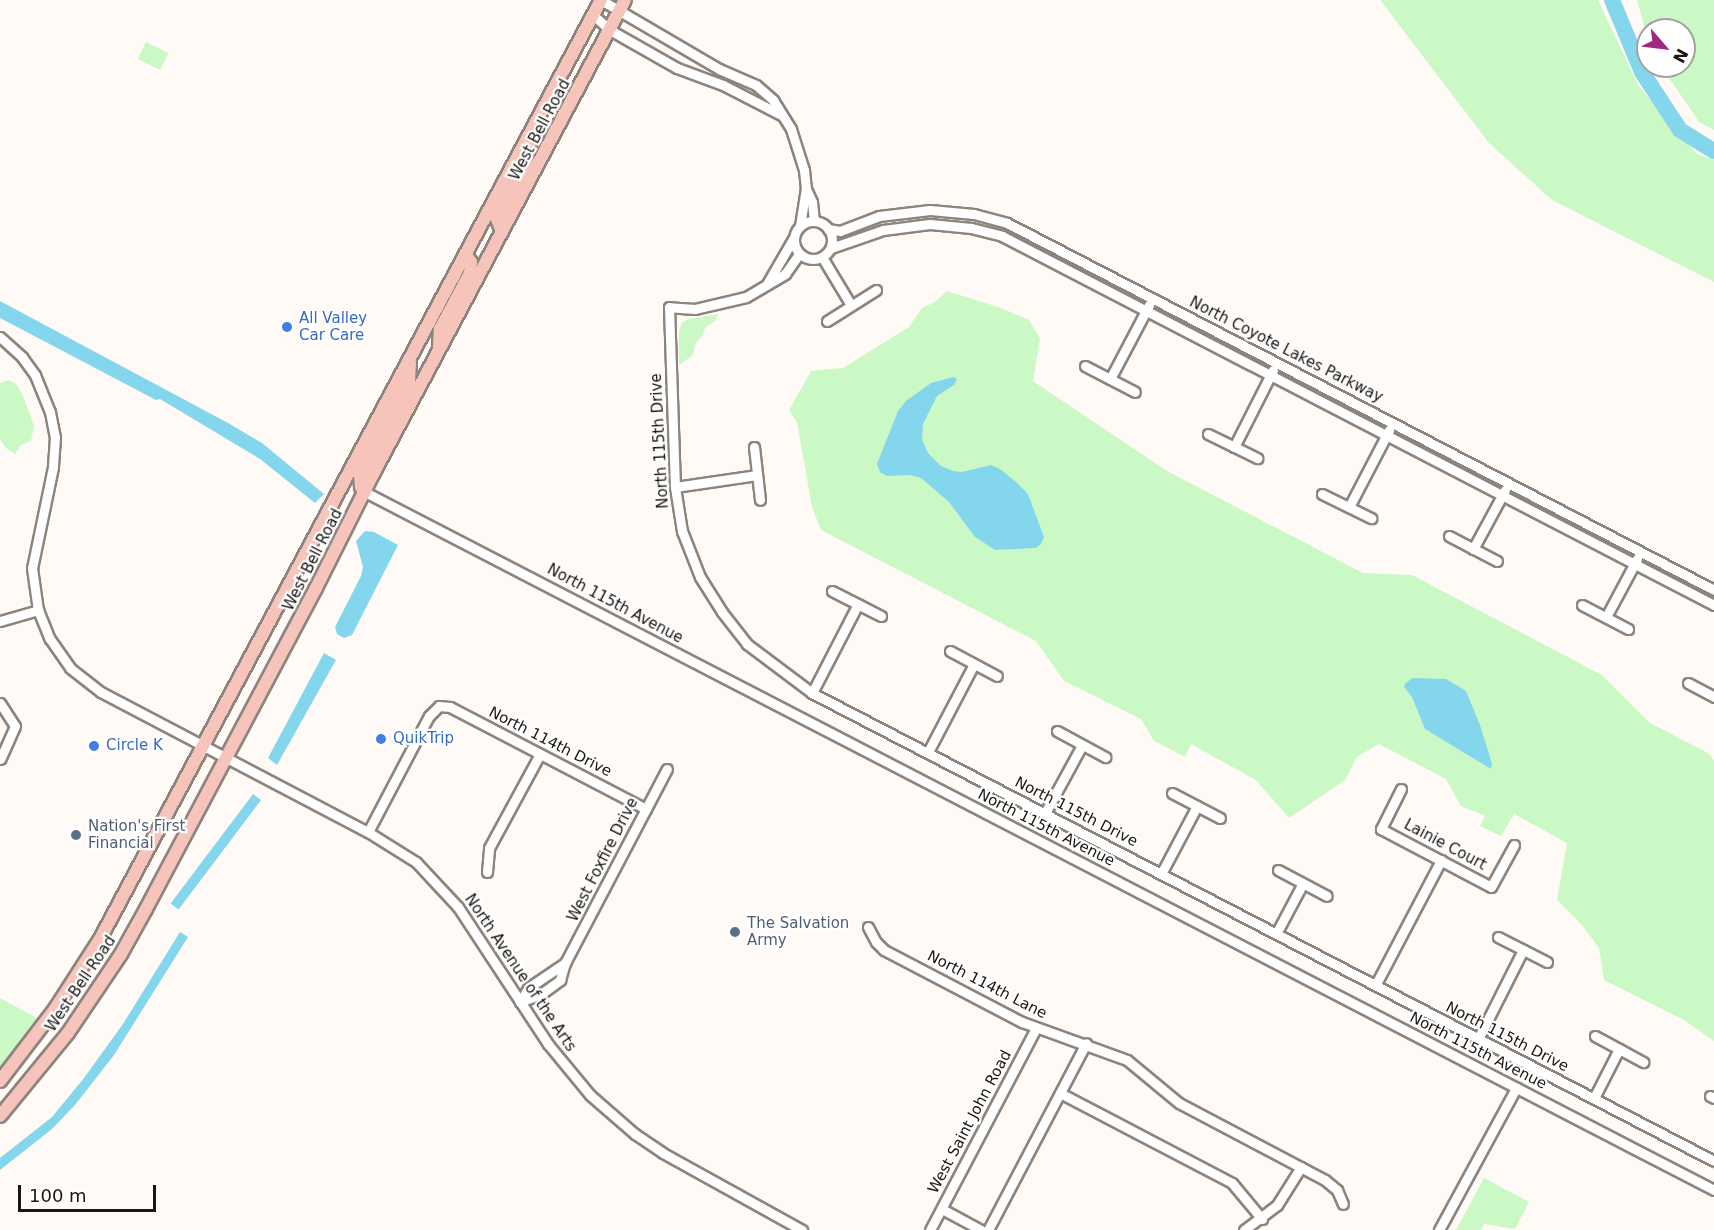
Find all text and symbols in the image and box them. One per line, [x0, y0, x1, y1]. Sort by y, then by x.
north arrow [1636, 18, 1696, 78]
text: N [1669, 45, 1692, 66]
street label: West Bell Road [506, 76, 574, 184]
street label: North Coyote Lakes Parkway [1186, 293, 1386, 407]
place label: All Valley Car Care [299, 309, 367, 344]
marker: All Valley Car Care [280, 320, 294, 334]
street label: North 115th Drive [647, 373, 673, 509]
street label: West Bell Road [280, 506, 346, 614]
street label: North 115th Avenue [544, 561, 686, 647]
street label: North 114th Drive [486, 703, 614, 781]
place label: QuikTrip [393, 730, 454, 748]
marker: QuikTrip [374, 732, 388, 746]
place label: Circle K [106, 737, 163, 755]
marker: Circle K [87, 739, 101, 753]
street label: North 115th Drive [1012, 773, 1140, 851]
street label: North 115th Avenue [975, 786, 1117, 870]
street label: West Foxfire Drive [564, 795, 642, 925]
street label: Lainie Court [1401, 816, 1489, 874]
place label: Nation's First Financial [88, 817, 185, 852]
marker: Nation's First Financial [69, 828, 83, 842]
street label: North Avenue of the Arts [461, 891, 579, 1055]
place label: The Salvation Army [747, 914, 849, 949]
marker: The Salvation Army [728, 925, 742, 939]
street label: West Bell Road [42, 933, 120, 1035]
street label: North 114th Lane [924, 947, 1050, 1023]
street label: North 115th Drive [1443, 998, 1571, 1076]
street label: North 115th Avenue [1407, 1009, 1549, 1093]
street label: West Saint John Road [925, 1047, 1015, 1197]
scale bar [21, 1173, 159, 1211]
text: 100 m [29, 1185, 87, 1206]

